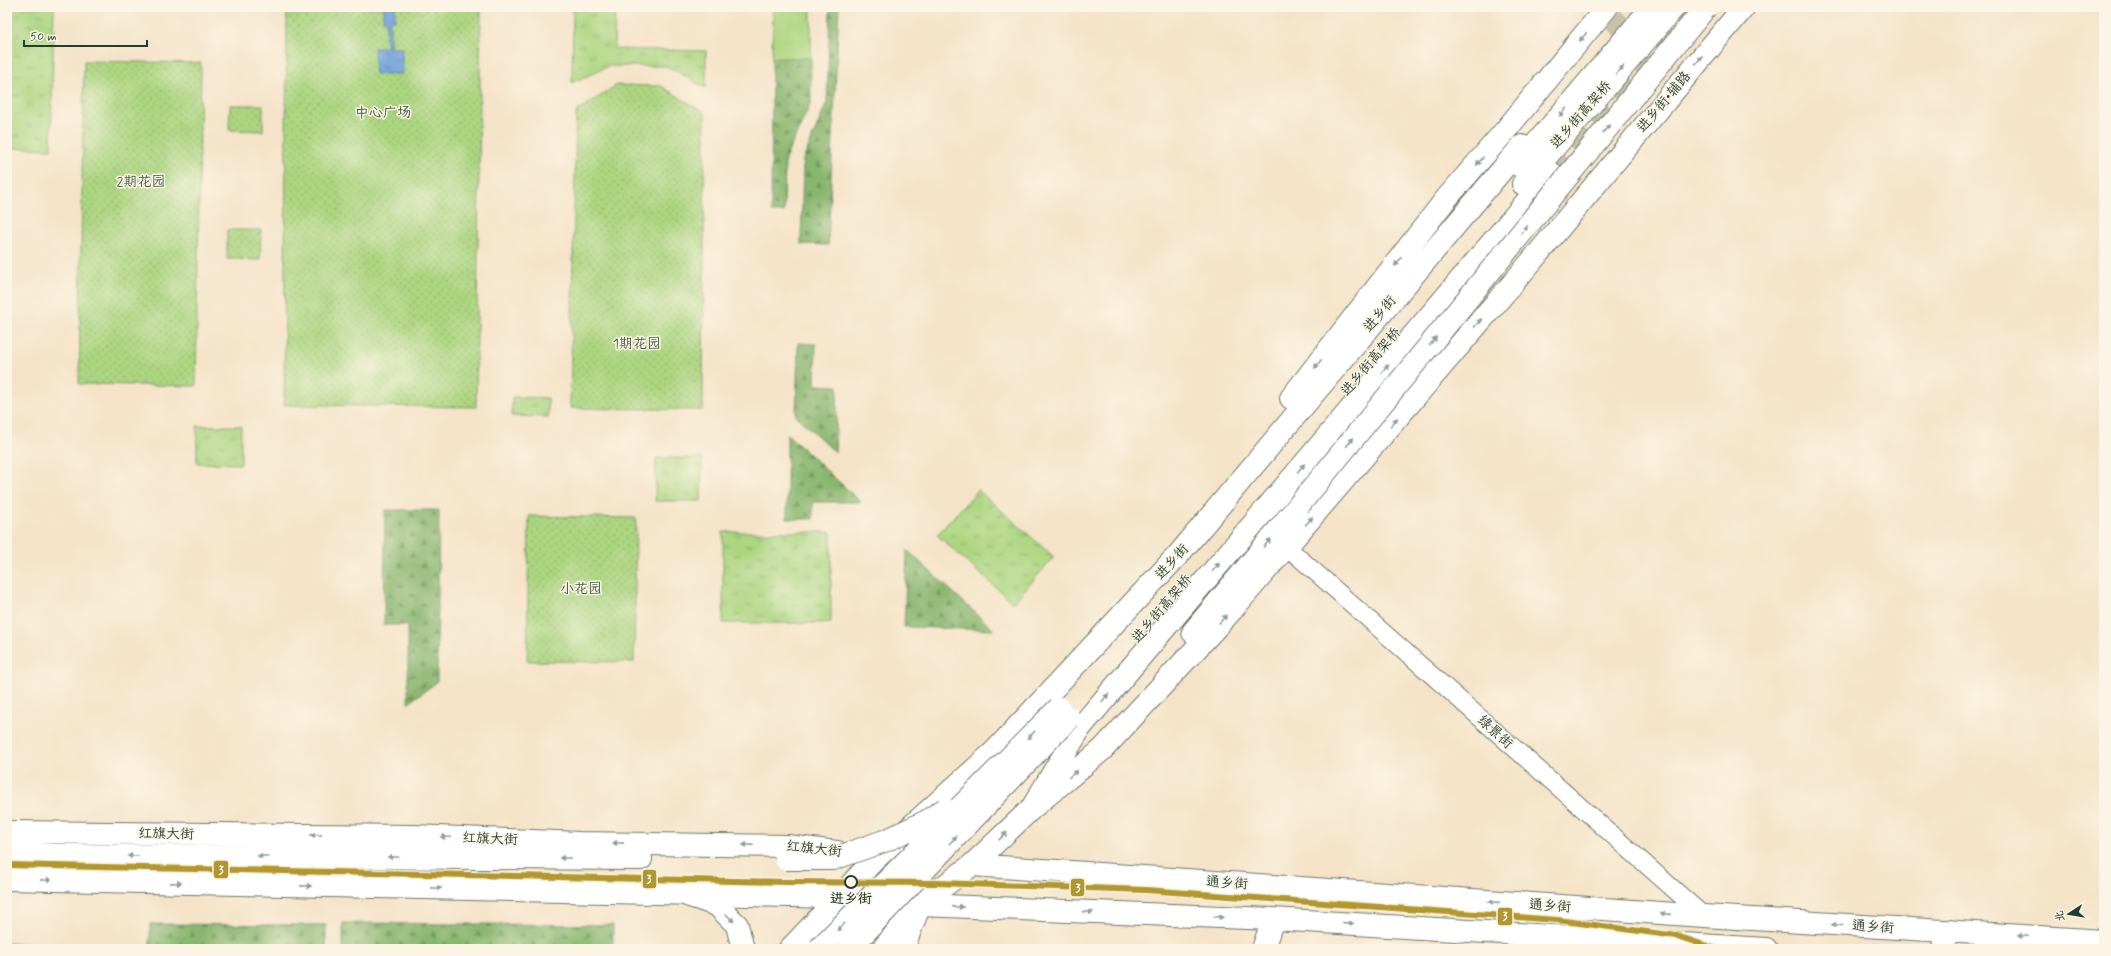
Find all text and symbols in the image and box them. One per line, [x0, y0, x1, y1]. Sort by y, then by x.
scale bar [24, 22, 147, 48]
text: 50 m [30, 29, 57, 45]
one-way arrow [1578, 32, 1587, 43]
one-way arrow [1695, 55, 1704, 65]
one-way arrow [1615, 65, 1624, 76]
street label: 进乡街•辅路 [1633, 68, 1695, 136]
street label: 进乡街高架桥 [1547, 77, 1615, 153]
park label: 中心广场 [355, 104, 411, 122]
one-way arrow [1559, 106, 1568, 117]
one-way arrow [1602, 124, 1610, 135]
one-way arrow [1475, 155, 1484, 166]
park label: 2期花园 [117, 173, 165, 191]
one-way arrow [1519, 225, 1528, 235]
one-way arrow [1393, 256, 1402, 267]
street label: 进乡街 [1360, 292, 1400, 336]
one-way arrow [1474, 318, 1483, 329]
street label: 进乡街高架桥 [1337, 324, 1405, 400]
park label: 1期花园 [613, 335, 661, 353]
one-way arrow [1428, 336, 1437, 347]
one-way arrow [1314, 359, 1322, 370]
one-way arrow [1380, 364, 1389, 375]
one-way arrow [1389, 417, 1398, 427]
one-way arrow [1346, 437, 1355, 448]
one-way arrow [1296, 463, 1305, 474]
one-way arrow [1305, 516, 1314, 526]
one-way arrow [1263, 537, 1272, 548]
street label: 进乡街 [1151, 540, 1193, 584]
one-way arrow [1212, 562, 1221, 573]
street label: 进乡街高架桥 [1128, 571, 1196, 647]
park label: 小花园 [560, 580, 602, 598]
one-way arrow [1219, 613, 1228, 624]
one-way arrow [1101, 693, 1110, 704]
street label: 绿景街 [1473, 711, 1517, 753]
one-way arrow [1026, 730, 1036, 740]
one-way arrow [1067, 770, 1078, 779]
street label: 红旗大街 [138, 825, 194, 843]
street label: 红旗大街 [462, 829, 518, 849]
one-way arrow [998, 831, 1008, 840]
one-way arrow [309, 832, 322, 838]
one-way arrow [440, 834, 452, 841]
one-way arrow [948, 835, 958, 845]
street label: 红旗大街 [785, 837, 843, 861]
one-way arrow [611, 840, 624, 846]
one-way arrow [741, 842, 754, 848]
one-way arrow [126, 853, 139, 859]
one-way arrow [256, 853, 269, 859]
one-way arrow [386, 854, 399, 860]
one-way arrow [558, 855, 571, 861]
line badge: 3 [213, 860, 229, 879]
text: 3 [219, 864, 224, 878]
line badge: 3 [642, 869, 657, 889]
text: 3 [647, 873, 652, 887]
street label: 通乡街 [1205, 873, 1249, 893]
marker: 进乡街 [844, 875, 858, 889]
one-way arrow [40, 877, 53, 883]
line badge: 3 [1070, 878, 1085, 897]
one-way arrow [170, 880, 183, 886]
text: 3 [1076, 882, 1081, 896]
one-way arrow [300, 883, 313, 889]
one-way arrow [430, 885, 442, 892]
place label: 进乡街 [830, 890, 872, 908]
north arrow [2049, 894, 2089, 934]
street label: 通乡街 [1528, 896, 1572, 916]
one-way arrow [1488, 898, 1500, 905]
one-way arrow [952, 904, 965, 910]
line badge: 3 [1497, 907, 1513, 926]
one-way arrow [1082, 908, 1094, 915]
text: 北 [2052, 909, 2068, 923]
text: 3 [1503, 910, 1508, 924]
one-way arrow [1660, 910, 1672, 917]
one-way arrow [725, 913, 735, 923]
one-way arrow [1212, 913, 1224, 920]
street label: 通乡街 [1851, 917, 1895, 937]
one-way arrow [1342, 920, 1354, 927]
one-way arrow [1831, 921, 1844, 928]
one-way arrow [836, 922, 845, 932]
one-way arrow [2016, 933, 2029, 939]

